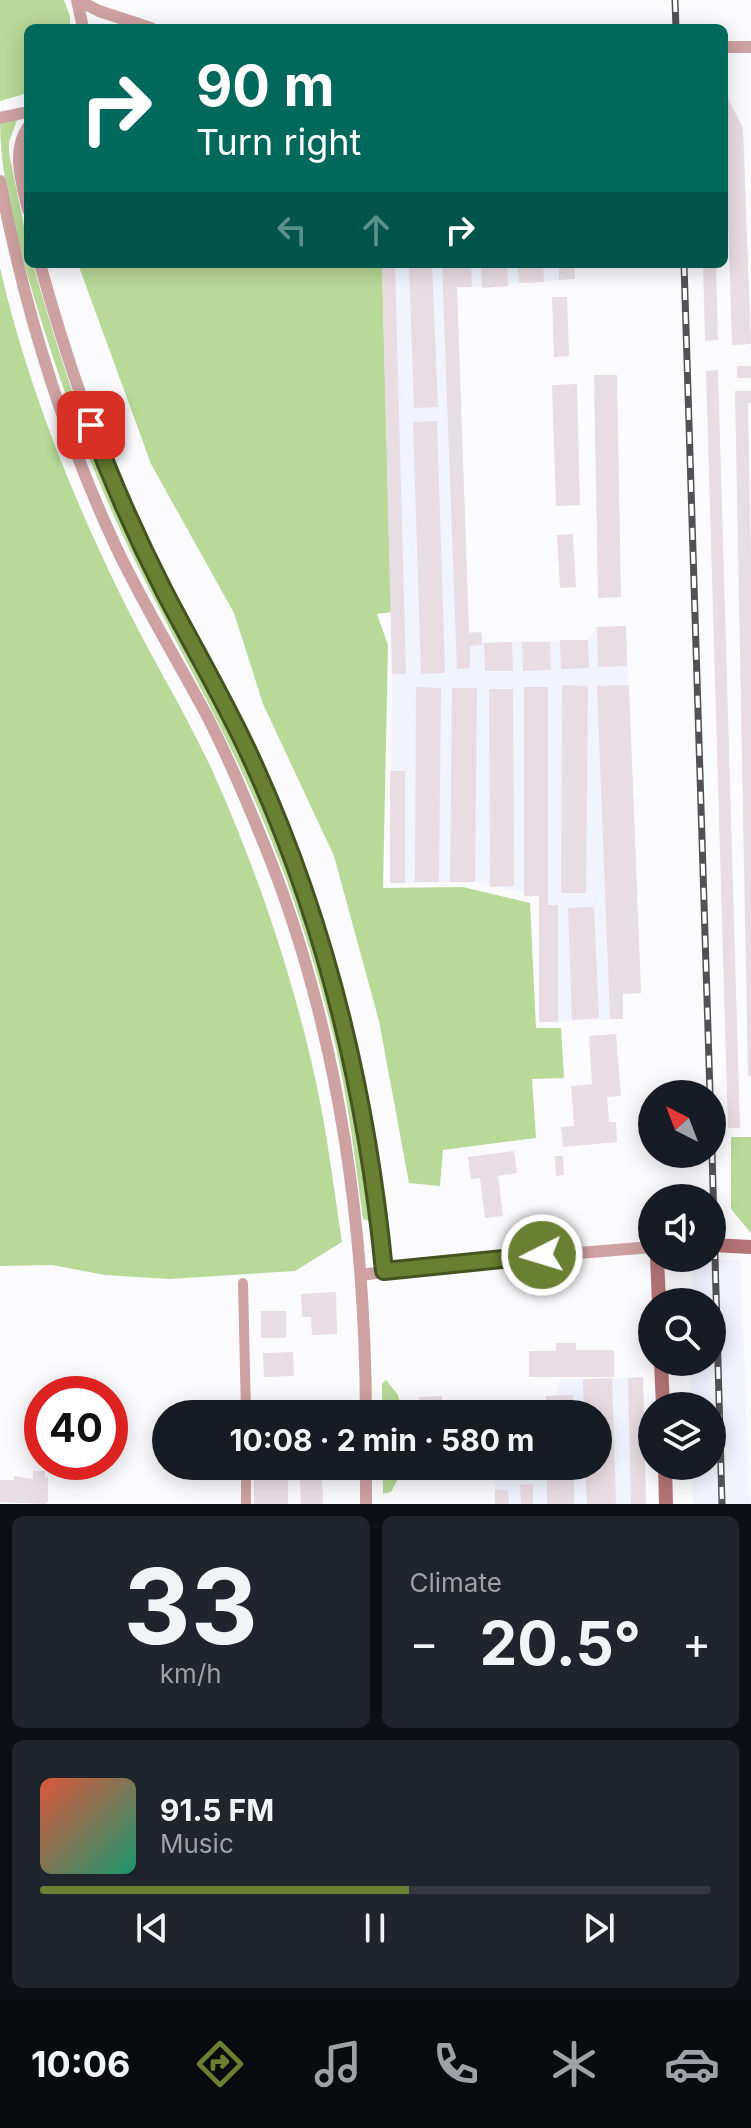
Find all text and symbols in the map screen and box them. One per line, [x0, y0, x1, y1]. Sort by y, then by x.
text: 90 m [196, 52, 335, 120]
icon: right [64, 56, 168, 160]
text: Turn right [196, 120, 361, 164]
icon: left [270, 208, 314, 252]
icon: ahead [354, 208, 398, 252]
icon: right [438, 208, 482, 252]
pin [57, 391, 125, 459]
icon: arrive [69, 403, 113, 447]
north arrow [638, 1080, 726, 1168]
map controls [638, 1080, 726, 1480]
button: sound [638, 1184, 726, 1272]
position arrow [500, 1213, 584, 1297]
button: search [638, 1288, 726, 1376]
speed limit sign: 40 [24, 1376, 128, 1480]
button: layers [638, 1392, 726, 1480]
text: 10:08 · 2 min · 580 m [230, 1422, 535, 1458]
text: 33 [124, 1543, 258, 1669]
text: Climate [410, 1567, 502, 1598]
text: 20.5° [479, 1607, 641, 1679]
text: − [410, 1616, 439, 1670]
text: + [682, 1616, 711, 1670]
text: km/h [160, 1658, 222, 1689]
text: 91.5 FM [160, 1792, 274, 1828]
text: Music [160, 1828, 234, 1859]
icon: previous [130, 1906, 174, 1950]
icon: pause [353, 1906, 397, 1950]
icon: next [577, 1906, 621, 1950]
icon: directions [192, 2036, 248, 2092]
icon: music [310, 2036, 366, 2092]
icon: phone [428, 2036, 484, 2092]
icon: climate [546, 2036, 602, 2092]
icon: car [664, 2036, 720, 2092]
text: 10:06 [31, 2042, 130, 2086]

